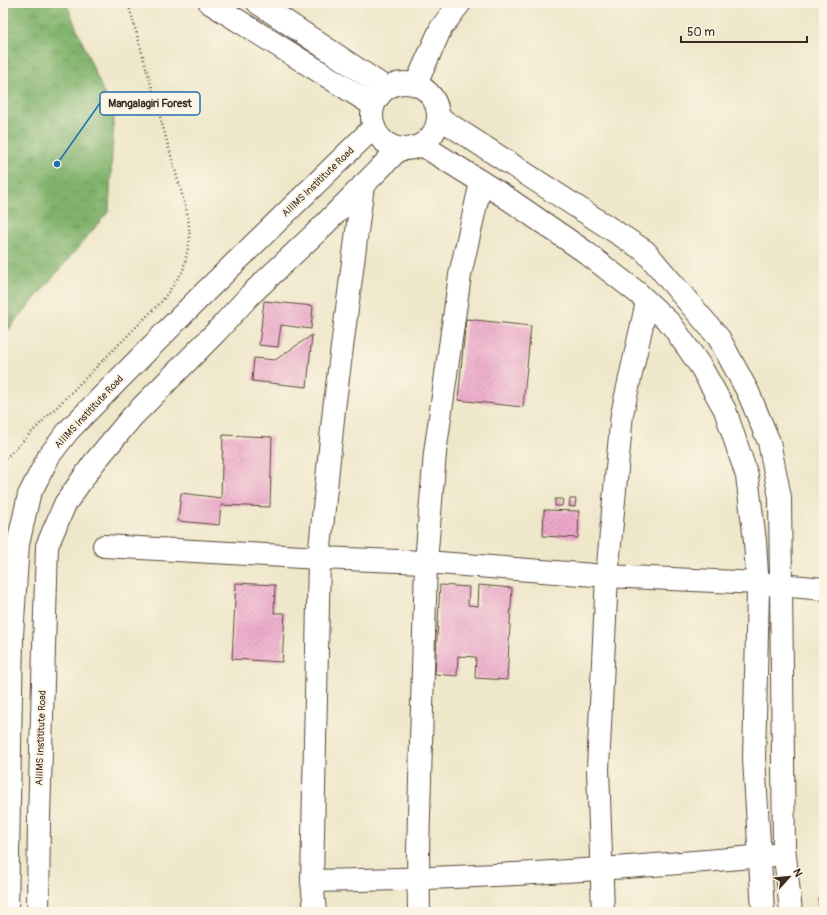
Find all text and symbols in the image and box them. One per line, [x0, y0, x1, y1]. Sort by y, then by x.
scale bar [681, 18, 807, 44]
text: 50 m [687, 25, 715, 40]
callout: Mangalagiri Forest [100, 92, 200, 115]
text: Mangalagiri Forest [108, 97, 192, 110]
street label: AIIIMS Instititute Road [280, 144, 357, 219]
street label: AIIIMS Instititute Road [52, 373, 126, 451]
street label: AIIIMS Instititute Road [33, 690, 49, 786]
north arrow [769, 857, 809, 897]
text: N [790, 866, 805, 879]

